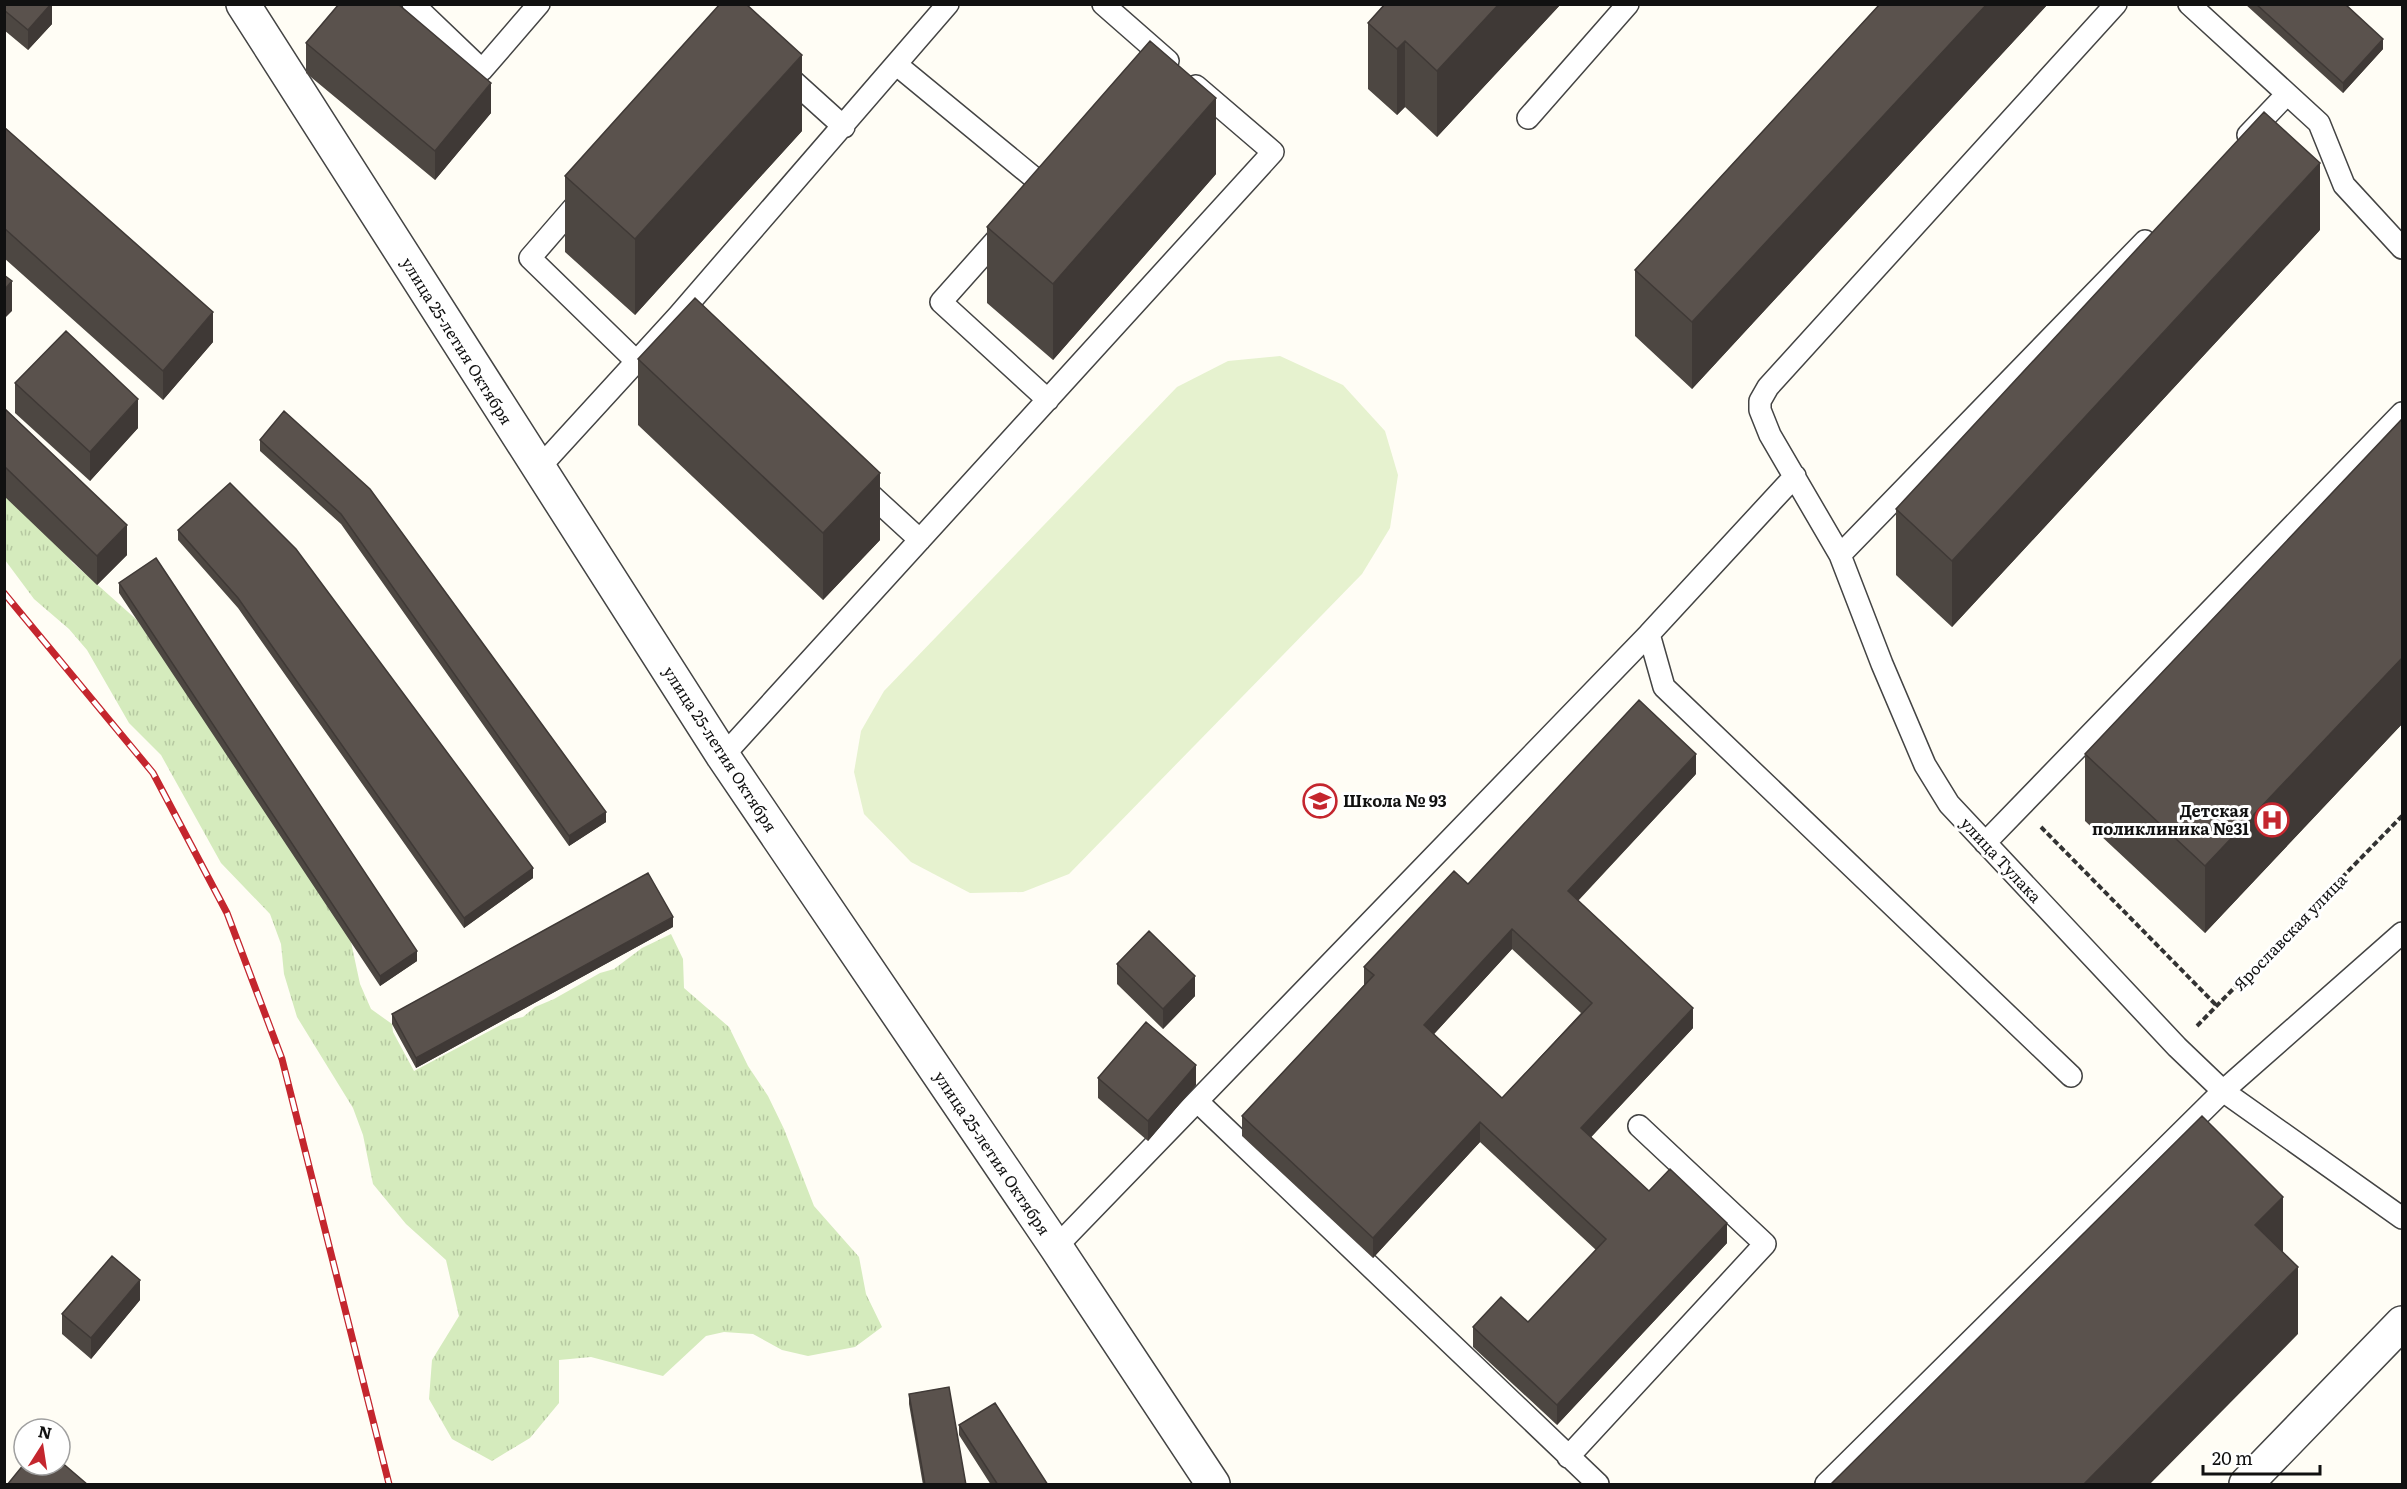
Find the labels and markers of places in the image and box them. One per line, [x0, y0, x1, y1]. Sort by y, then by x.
school or university icon: Школа № 93 [1302, 783, 1338, 819]
place label: Школа № 93 [1343, 788, 1447, 812]
place label: Детская поликлиника №31 [2092, 798, 2249, 840]
hospital icon: Детская поликлиника №31 [2254, 802, 2290, 838]

